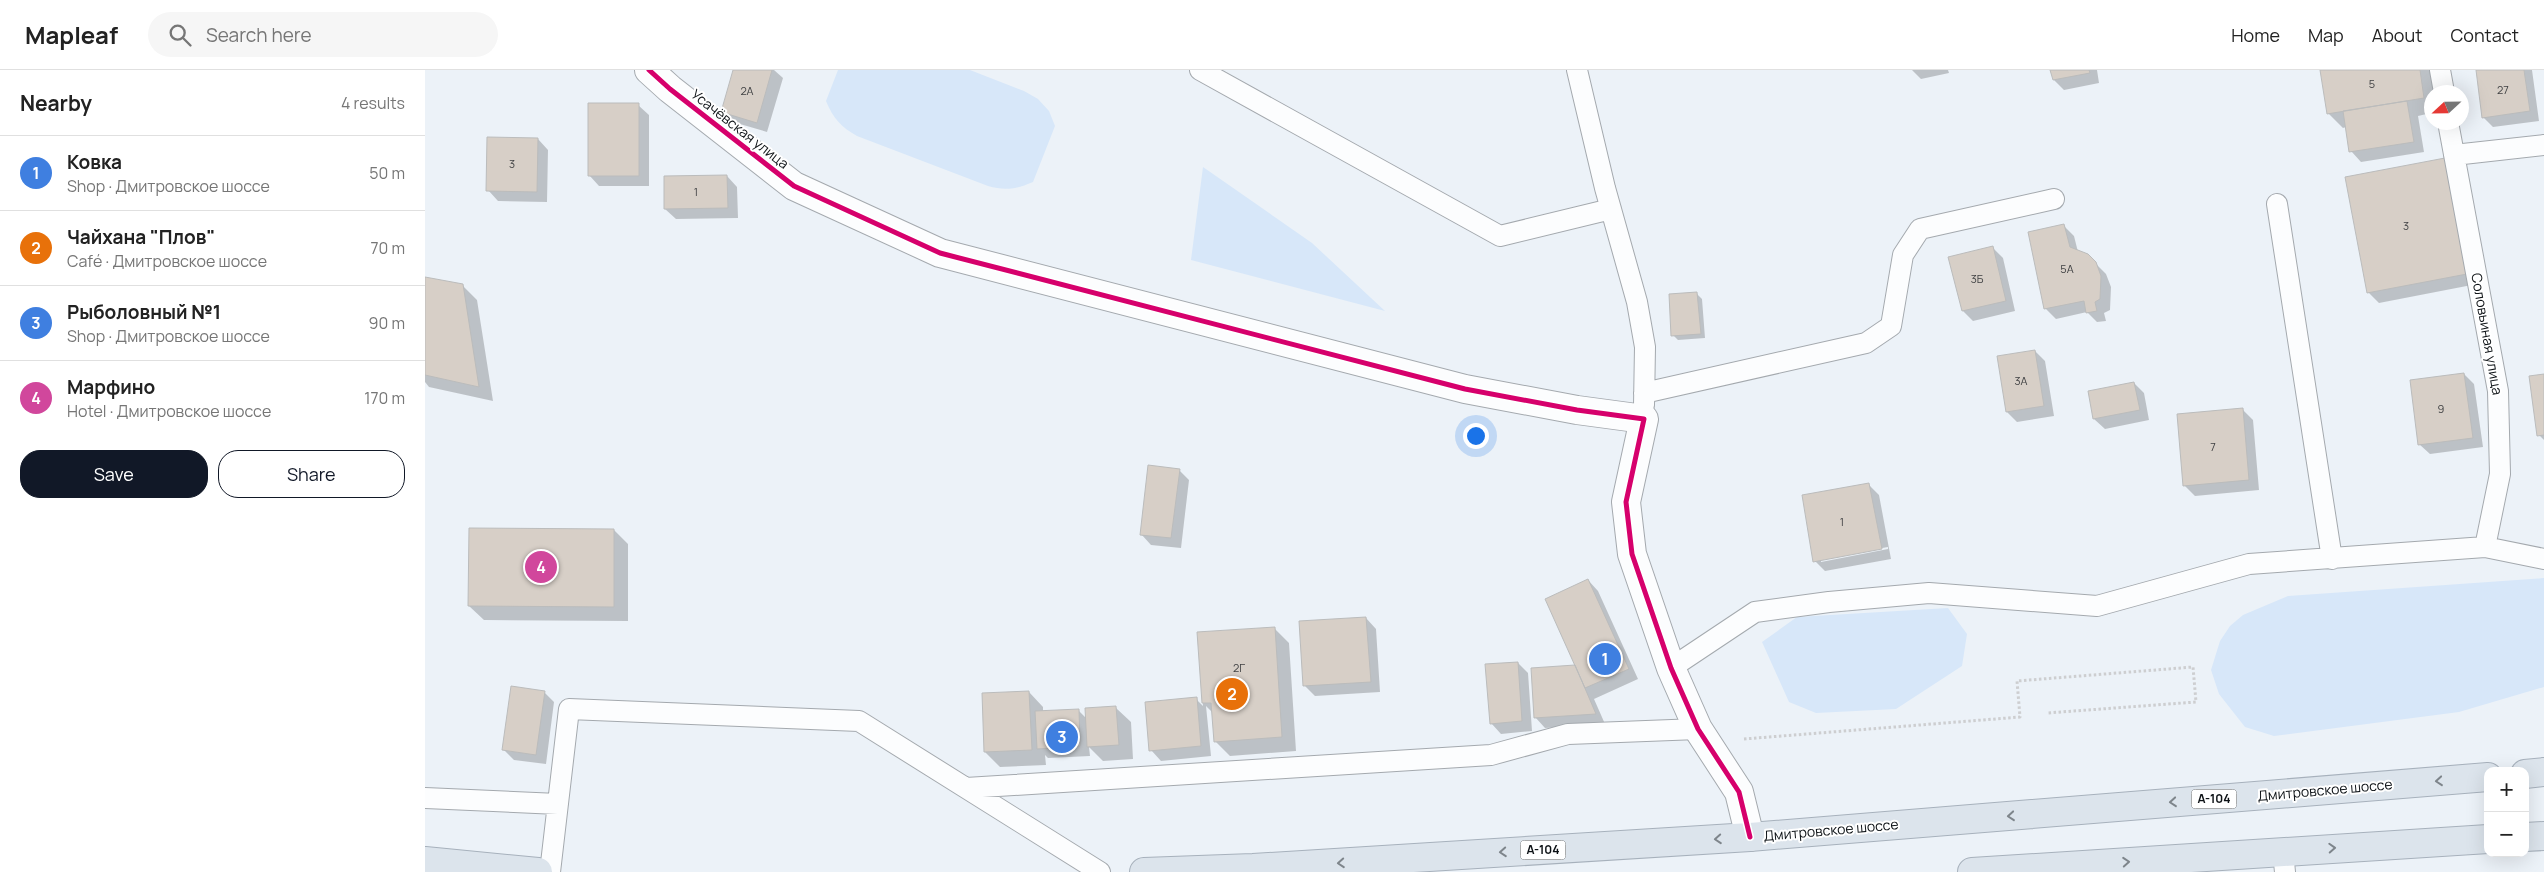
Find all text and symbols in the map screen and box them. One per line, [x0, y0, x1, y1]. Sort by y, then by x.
search box [148, 12, 498, 57]
text: Mapleaf [25, 18, 118, 51]
icon: search [166, 21, 194, 49]
text: Search here [206, 22, 312, 48]
text: Home [2231, 23, 2280, 47]
text: Map [2308, 23, 2344, 47]
text: About [2372, 23, 2422, 47]
text: Contact [2450, 23, 2519, 47]
house number: 5 [2369, 76, 2375, 91]
house number: 27 [2497, 82, 2509, 97]
house number: 2А [740, 83, 754, 98]
street label: Усачёвская улица [688, 85, 793, 173]
north arrow [2424, 85, 2469, 130]
text: Nearby [20, 89, 92, 117]
text: 4 results [341, 92, 405, 114]
text: Ковка [67, 149, 122, 175]
house number: 3 [509, 156, 515, 171]
text: 1 [32, 162, 40, 184]
text: 50 m [369, 162, 405, 184]
text: Shop · Дмитровское шоссе [67, 175, 270, 197]
house number: 1 [694, 184, 698, 199]
house number: 3 [2403, 218, 2409, 233]
text: Чайхана "Плов" [67, 224, 215, 250]
text: 2 [31, 237, 41, 259]
text: 70 m [370, 237, 405, 259]
text: Café · Дмитровское шоссе [67, 250, 267, 272]
house number: 5А [2060, 261, 2074, 276]
house number: 3Б [1971, 271, 1984, 286]
street label: Соловьиная улица [2467, 271, 2508, 396]
text: Рыболовный №1 [67, 299, 221, 325]
text: 3 [31, 312, 41, 334]
text: 90 m [369, 312, 405, 334]
text: Shop · Дмитровское шоссе [67, 325, 270, 347]
house number: 3А [2014, 373, 2028, 388]
text: Марфино [67, 374, 155, 400]
text: 4 [31, 387, 41, 409]
text: 170 m [364, 387, 405, 409]
text: Hotel · Дмитровское шоссе [67, 400, 271, 422]
house number: 9 [2438, 401, 2445, 416]
your location [1463, 423, 1489, 449]
house number: 7 [2210, 439, 2216, 454]
button: Save [20, 450, 208, 498]
button: Share [218, 450, 405, 498]
house number: 1 [1840, 514, 1844, 529]
pin: 4 [525, 548, 557, 586]
pin: 1 [1589, 640, 1621, 678]
house number: 2Г [1233, 660, 1245, 675]
pin: 2 [1216, 675, 1248, 713]
pin: 3 [1046, 718, 1078, 756]
map controls [2484, 767, 2529, 857]
button: + [2484, 767, 2529, 812]
street label: Дмитровское шоссе [2257, 774, 2393, 805]
one-way arrow [2435, 775, 2443, 786]
road number: А-104 [2191, 790, 2237, 809]
one-way arrow [2168, 797, 2176, 808]
one-way arrow [2006, 810, 2014, 821]
button: − [2484, 812, 2529, 857]
street label: Дмитровское шоссе [1763, 814, 1899, 845]
one-way arrow [1714, 833, 1722, 844]
road number: А-104 [1521, 840, 1565, 860]
one-way arrow [2328, 842, 2336, 853]
one-way arrow [1499, 847, 1507, 858]
one-way arrow [1337, 857, 1345, 868]
one-way arrow [2122, 857, 2130, 868]

